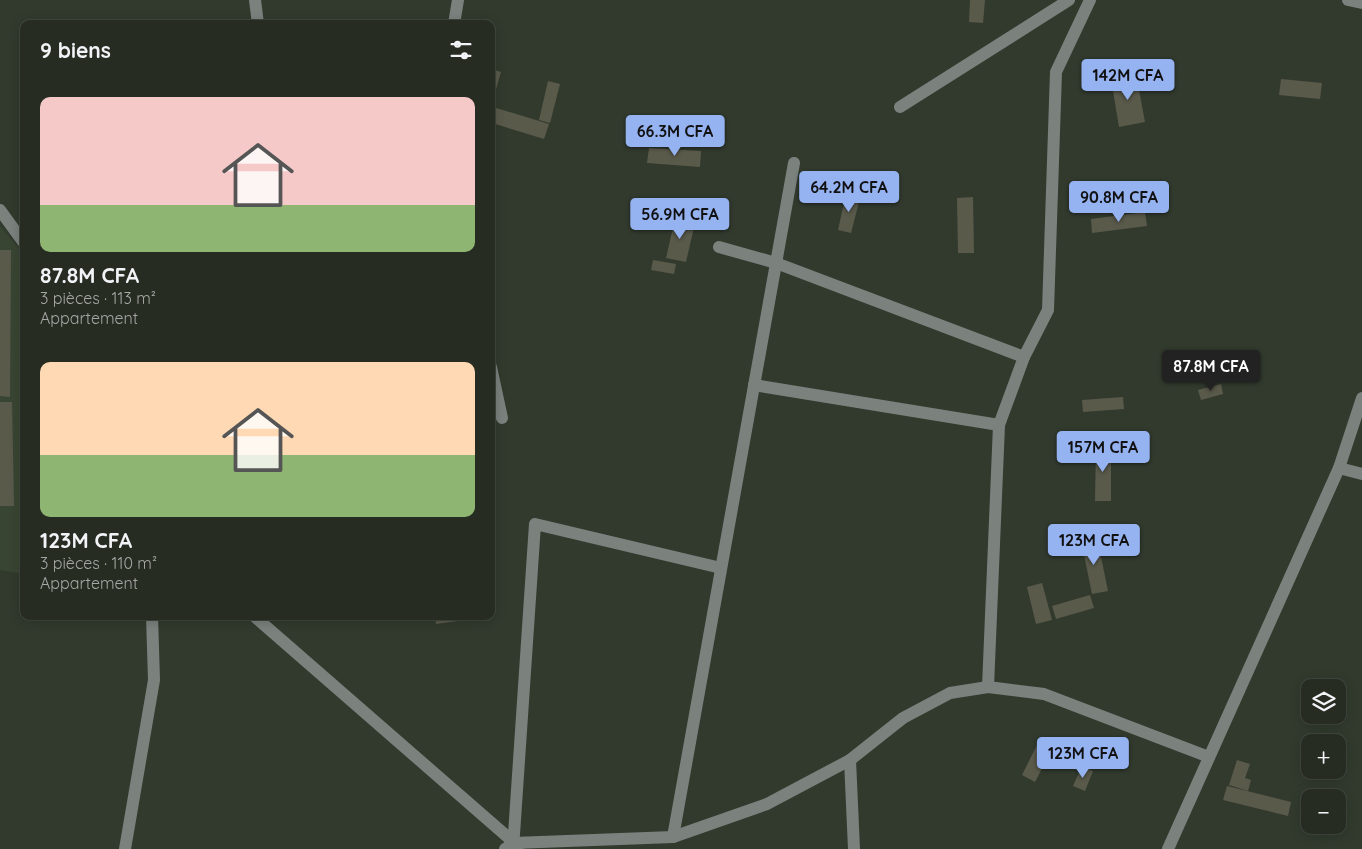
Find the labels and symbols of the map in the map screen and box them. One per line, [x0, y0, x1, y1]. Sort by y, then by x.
pin: 142M CFA [1076, 58, 1180, 101]
pin: 66.3M CFA [618, 114, 732, 157]
pin: 64.2M CFA [792, 170, 906, 213]
pin: 90.8M CFA [1062, 180, 1176, 223]
pin: 56.9M CFA [623, 198, 737, 240]
pin: 87.8M CFA [1154, 350, 1268, 392]
pin: 157M CFA [1051, 430, 1155, 473]
pin: 123M CFA [1042, 524, 1146, 566]
pin: 123M CFA [1031, 736, 1135, 779]

